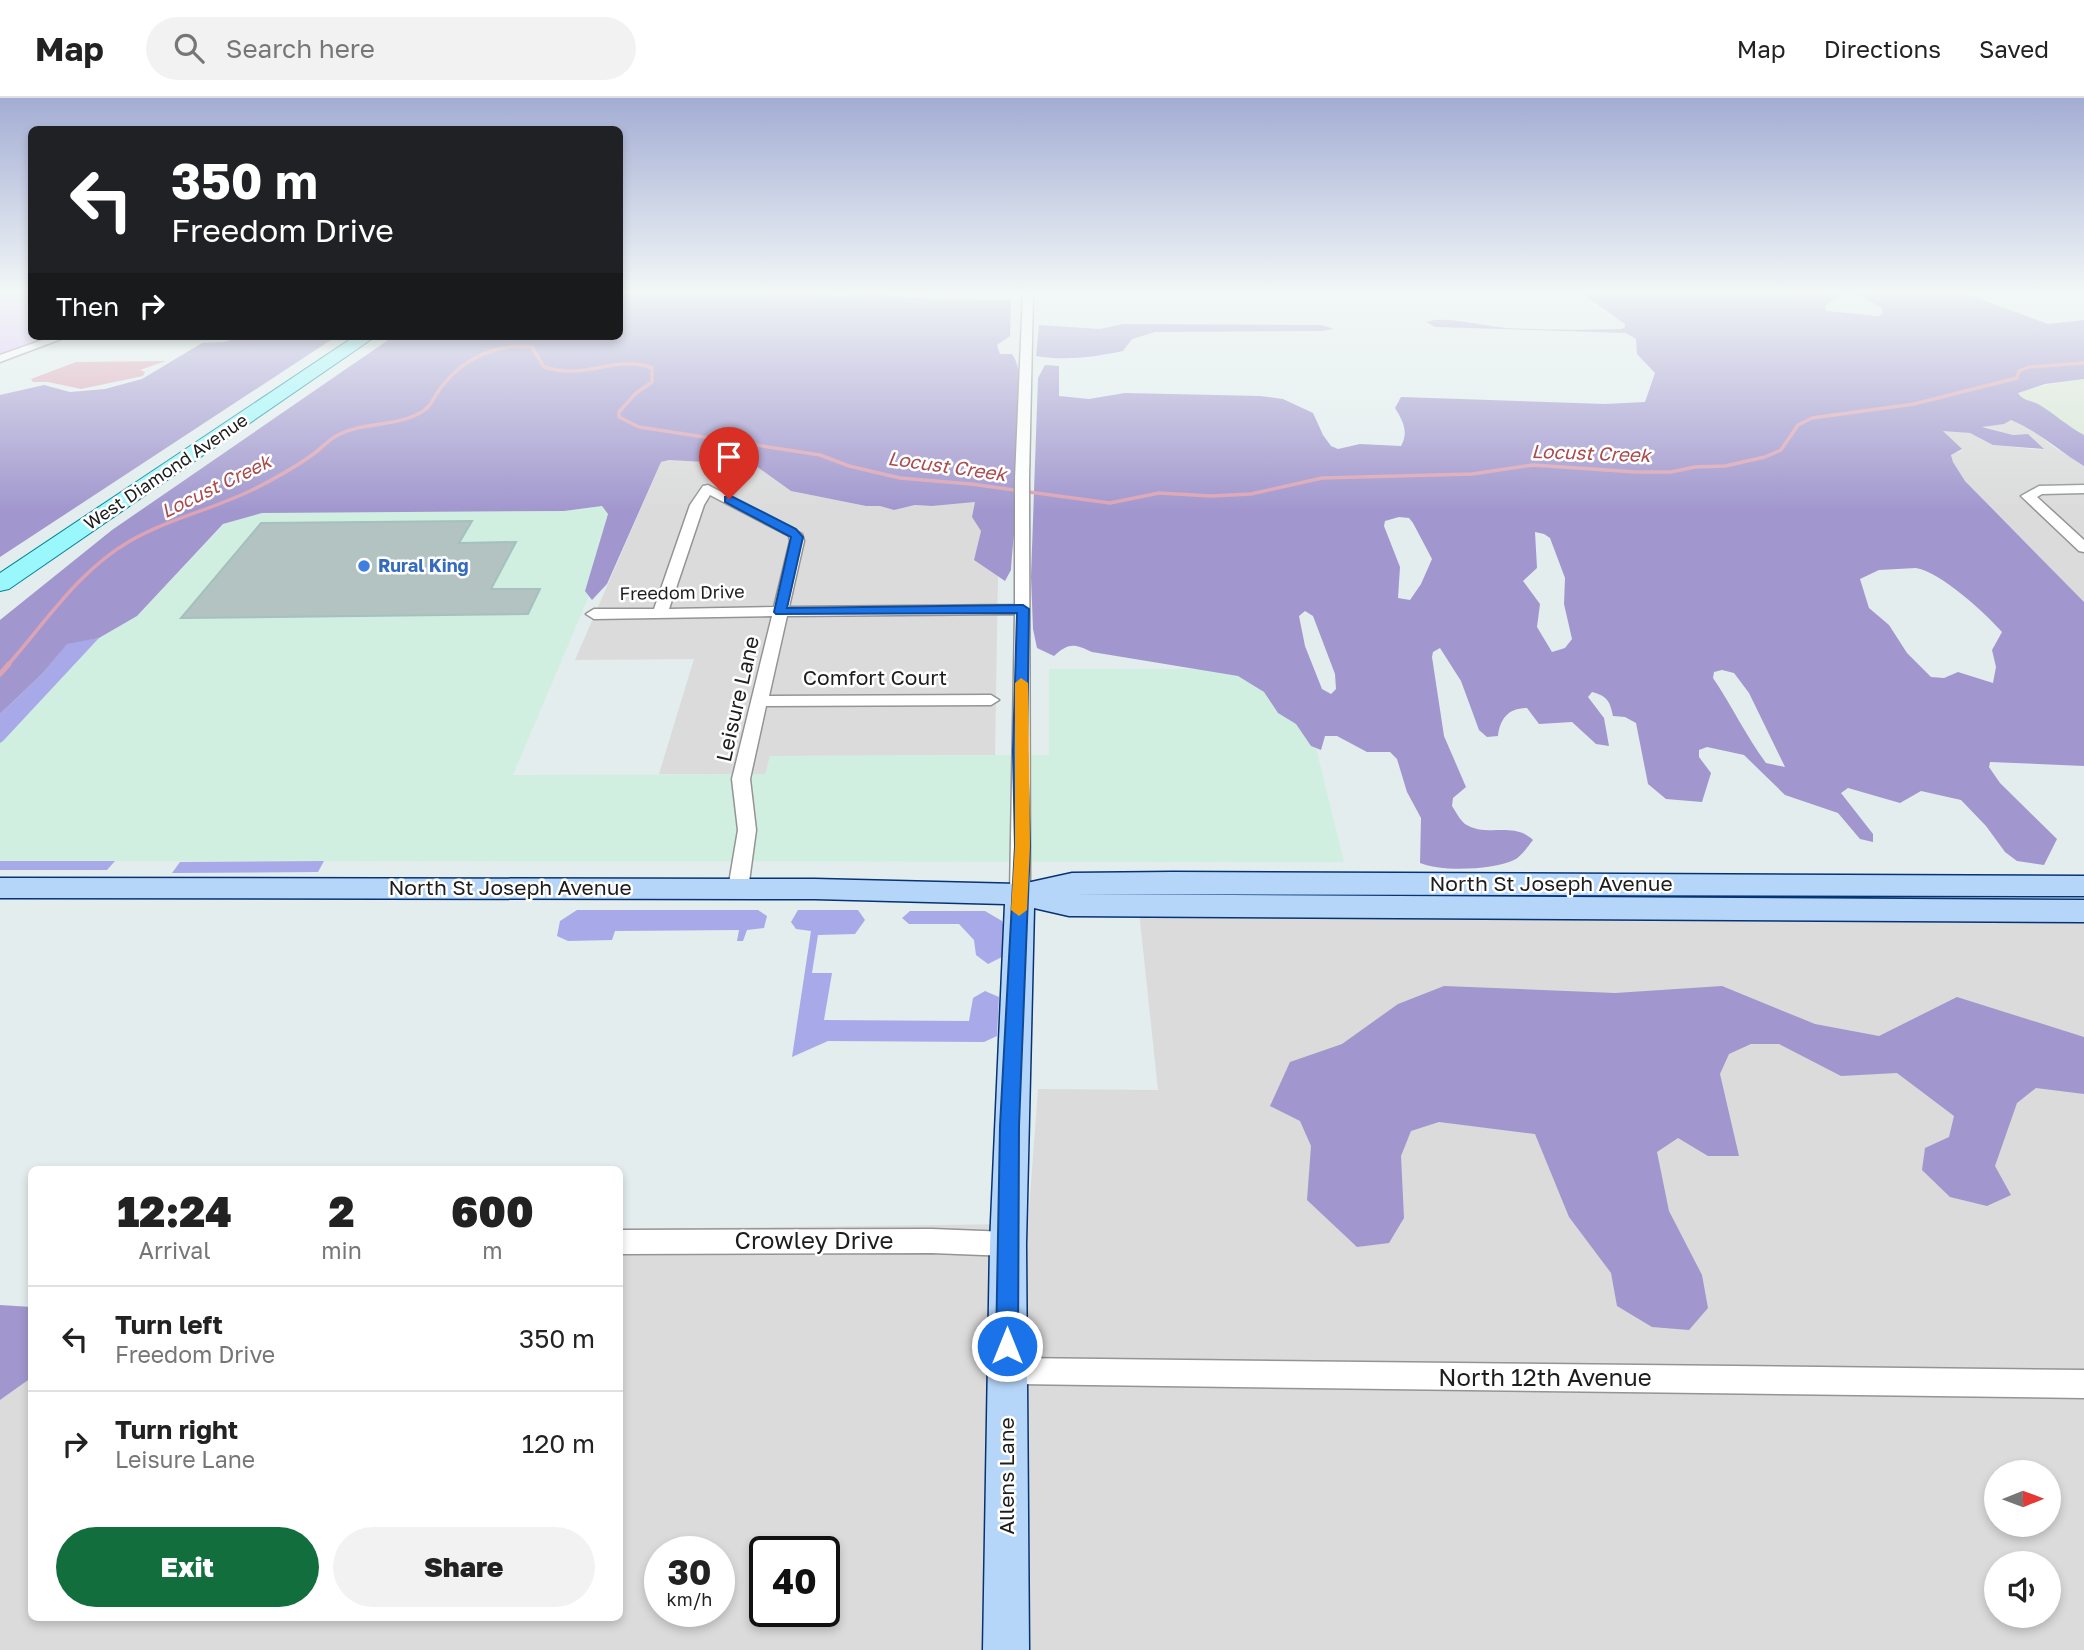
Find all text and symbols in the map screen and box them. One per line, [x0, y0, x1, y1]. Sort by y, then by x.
search box [146, 17, 636, 80]
text: Map [35, 29, 104, 68]
icon: search [170, 29, 208, 67]
text: Search here [226, 33, 375, 64]
text: Map [1737, 34, 1786, 63]
text: Directions [1824, 34, 1941, 63]
text: Saved [1979, 34, 2049, 63]
text: 350 m [171, 151, 318, 210]
icon: left [56, 154, 147, 245]
text: Freedom Drive [171, 211, 394, 249]
icon: right [133, 287, 171, 325]
text: Then [56, 291, 119, 322]
street label: West Diamond Avenue [79, 408, 251, 534]
pin [699, 427, 759, 499]
icon: arrive [710, 438, 748, 476]
water label: Locust Creek [1531, 439, 1653, 466]
water label: Locust Creek [886, 446, 1010, 486]
water label: Locust Creek [157, 448, 276, 522]
place label: Rural King [378, 554, 469, 576]
marker: Rural King [356, 558, 372, 574]
street label: Freedom Drive [619, 580, 745, 604]
street label: Leisure Lane [710, 634, 764, 764]
street label: Comfort Court [803, 664, 947, 690]
street label: North St Joseph Avenue [1429, 870, 1673, 896]
street label: North St Joseph Avenue [388, 874, 632, 900]
text: 12:24 [117, 1186, 232, 1236]
text: 2 [328, 1186, 355, 1236]
text: 600 [451, 1186, 534, 1236]
street label: Crowley Drive [735, 1225, 893, 1254]
text: Arrival [139, 1236, 211, 1264]
text: min [321, 1236, 362, 1264]
text: m [482, 1236, 503, 1264]
text: Turn left [115, 1309, 223, 1340]
position arrow [970, 1309, 1044, 1383]
icon: left [56, 1320, 94, 1358]
text: 350 m [519, 1323, 595, 1354]
text: Freedom Drive [115, 1340, 275, 1368]
street label: North 12th Avenue [1438, 1362, 1652, 1391]
text: Turn right [115, 1414, 238, 1445]
street label: Allens Lane [993, 1417, 1019, 1535]
icon: right [56, 1425, 94, 1463]
text: 120 m [522, 1428, 595, 1459]
text: Leisure Lane [115, 1445, 255, 1473]
north arrow [1984, 1460, 2062, 1536]
map controls [1984, 1460, 2061, 1628]
button: Exit [56, 1527, 319, 1607]
button: Share [333, 1527, 595, 1607]
speed limit sign: 40 [749, 1536, 840, 1627]
text: 30 [667, 1551, 712, 1593]
button: sound [1984, 1551, 2061, 1628]
text: km/h [667, 1588, 712, 1610]

